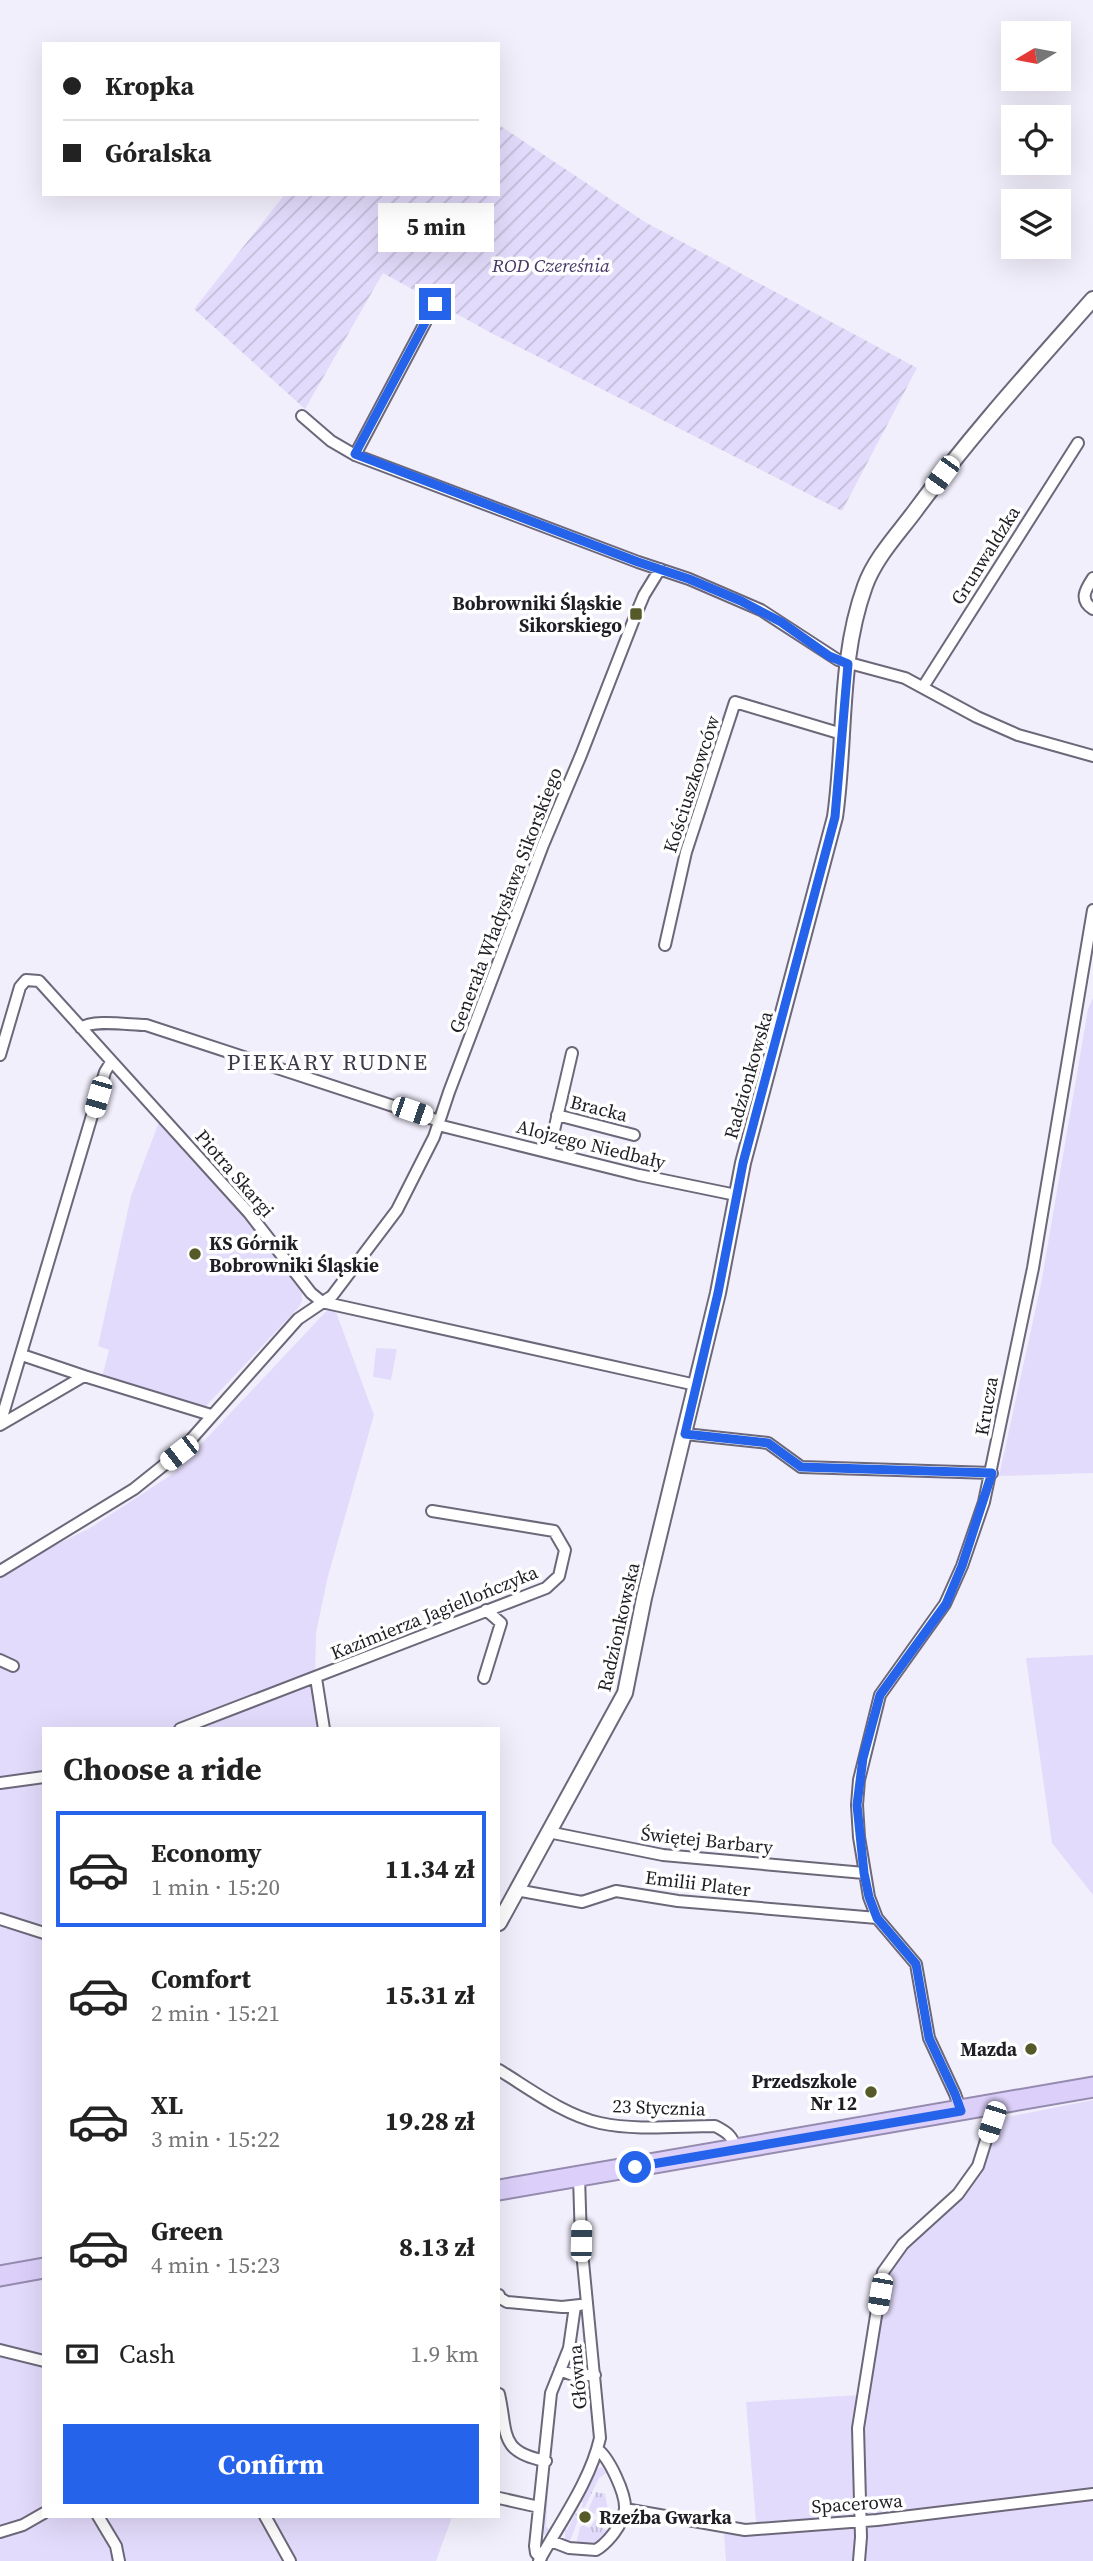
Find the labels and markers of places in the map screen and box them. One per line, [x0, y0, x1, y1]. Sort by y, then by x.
place label: Bobrowniki Śląskie Sikorskiego [452, 590, 622, 638]
marker: Bobrowniki Śląskie Sikorskiego [628, 606, 644, 622]
place label: KS Górnik Bobrowniki Śląskie [209, 1230, 379, 1278]
marker: KS Górnik Bobrowniki Śląskie [187, 1246, 203, 1262]
place label: Mazda [960, 2036, 1018, 2062]
marker: Mazda [1023, 2041, 1039, 2057]
place label: Przedszkole Nr 12 [751, 2068, 857, 2116]
marker: Przedszkole Nr 12 [863, 2084, 879, 2100]
place label: Rzeźba Gwarka [599, 2504, 733, 2530]
marker: Rzeźba Gwarka [577, 2509, 593, 2525]

